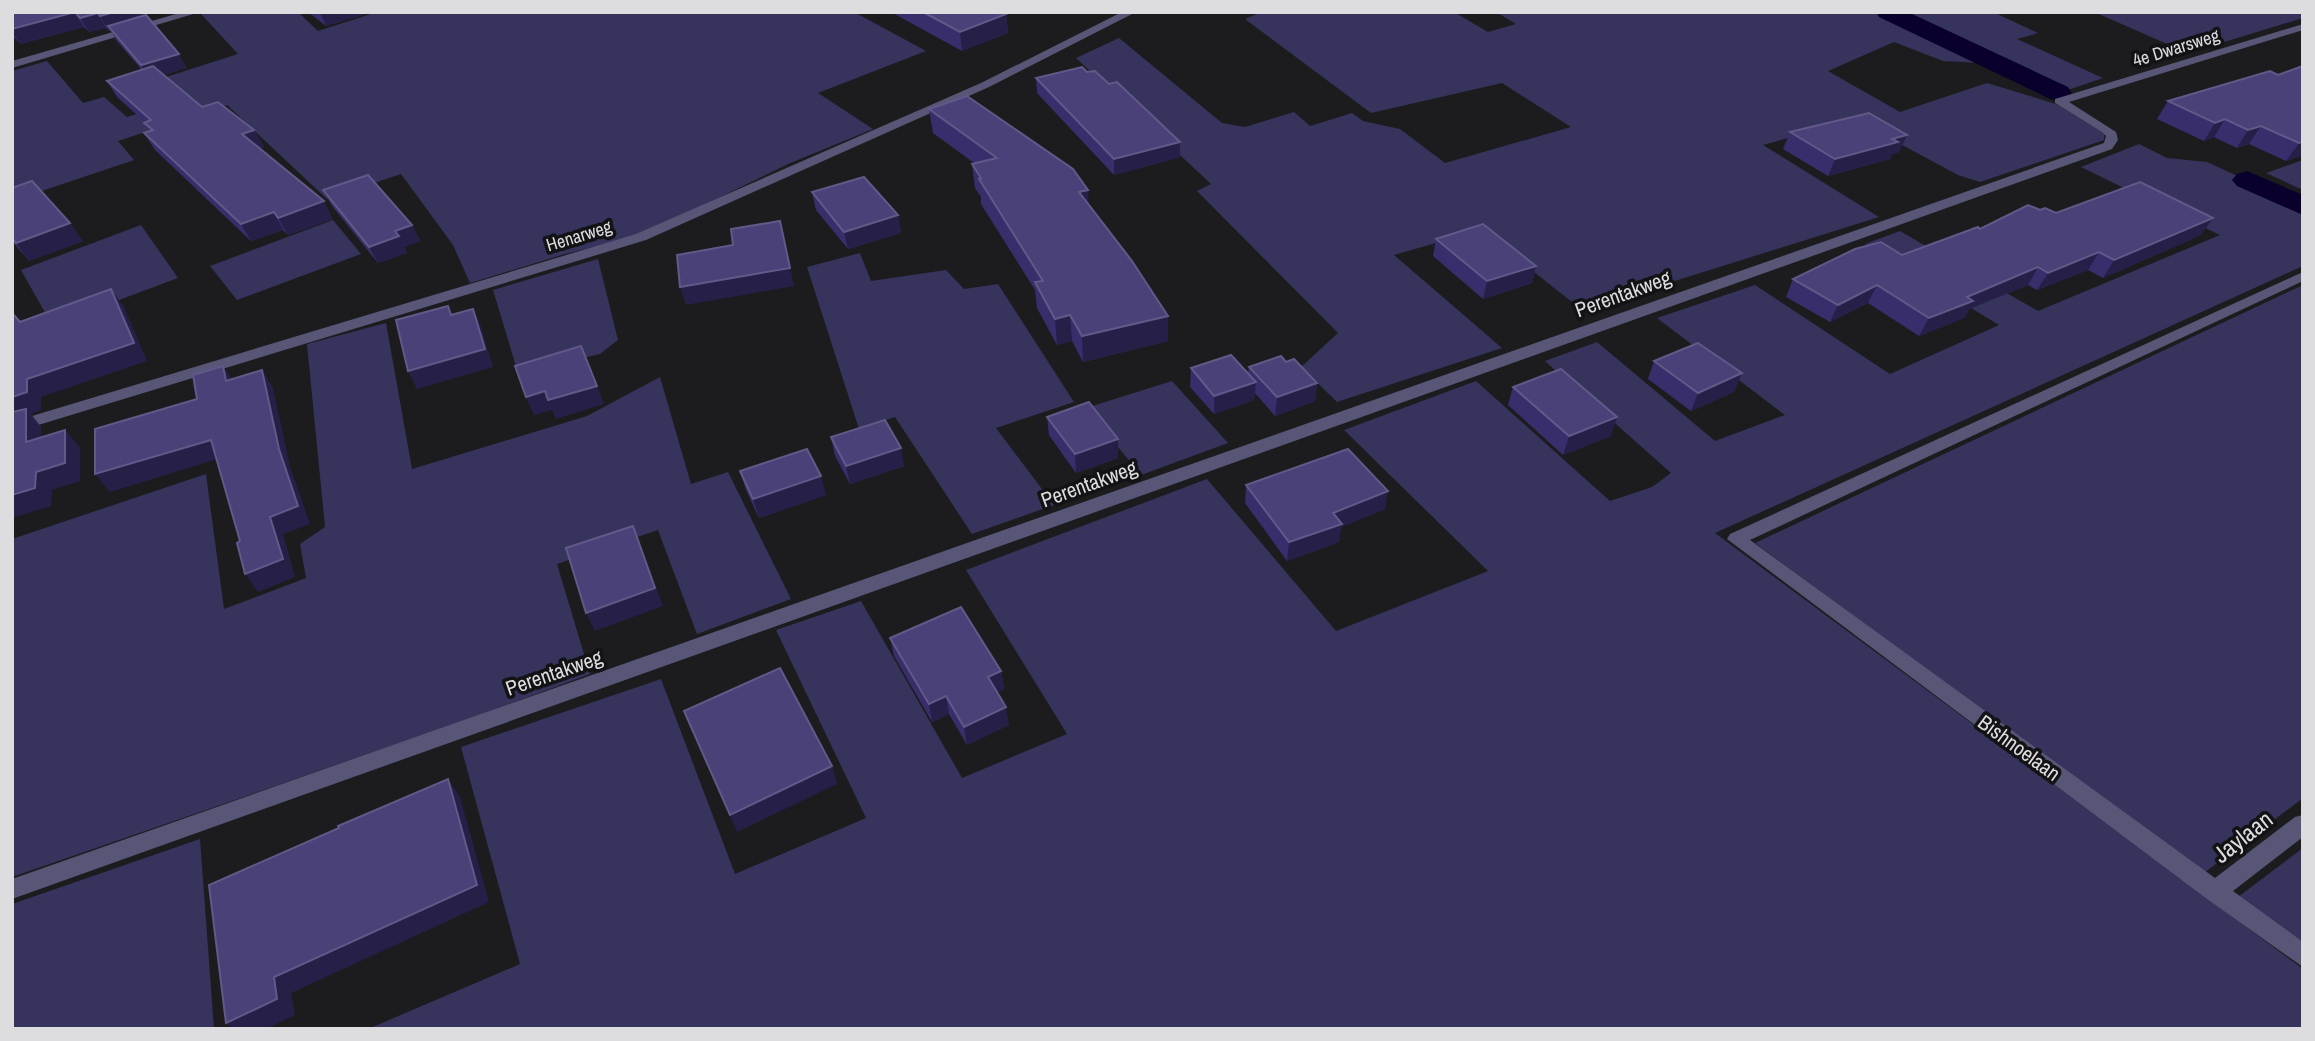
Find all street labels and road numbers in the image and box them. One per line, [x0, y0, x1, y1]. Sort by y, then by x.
street label: 4e Dwarsweg [2129, 22, 2223, 73]
street label: Henarweg [543, 214, 615, 257]
street label: Perentakweg [1571, 263, 1675, 324]
street label: Perentakweg [1037, 453, 1141, 514]
street label: Perentakweg [502, 642, 606, 703]
street label: Bishnoelaan [1972, 708, 2067, 787]
street label: Jaylaan [2206, 803, 2279, 870]

